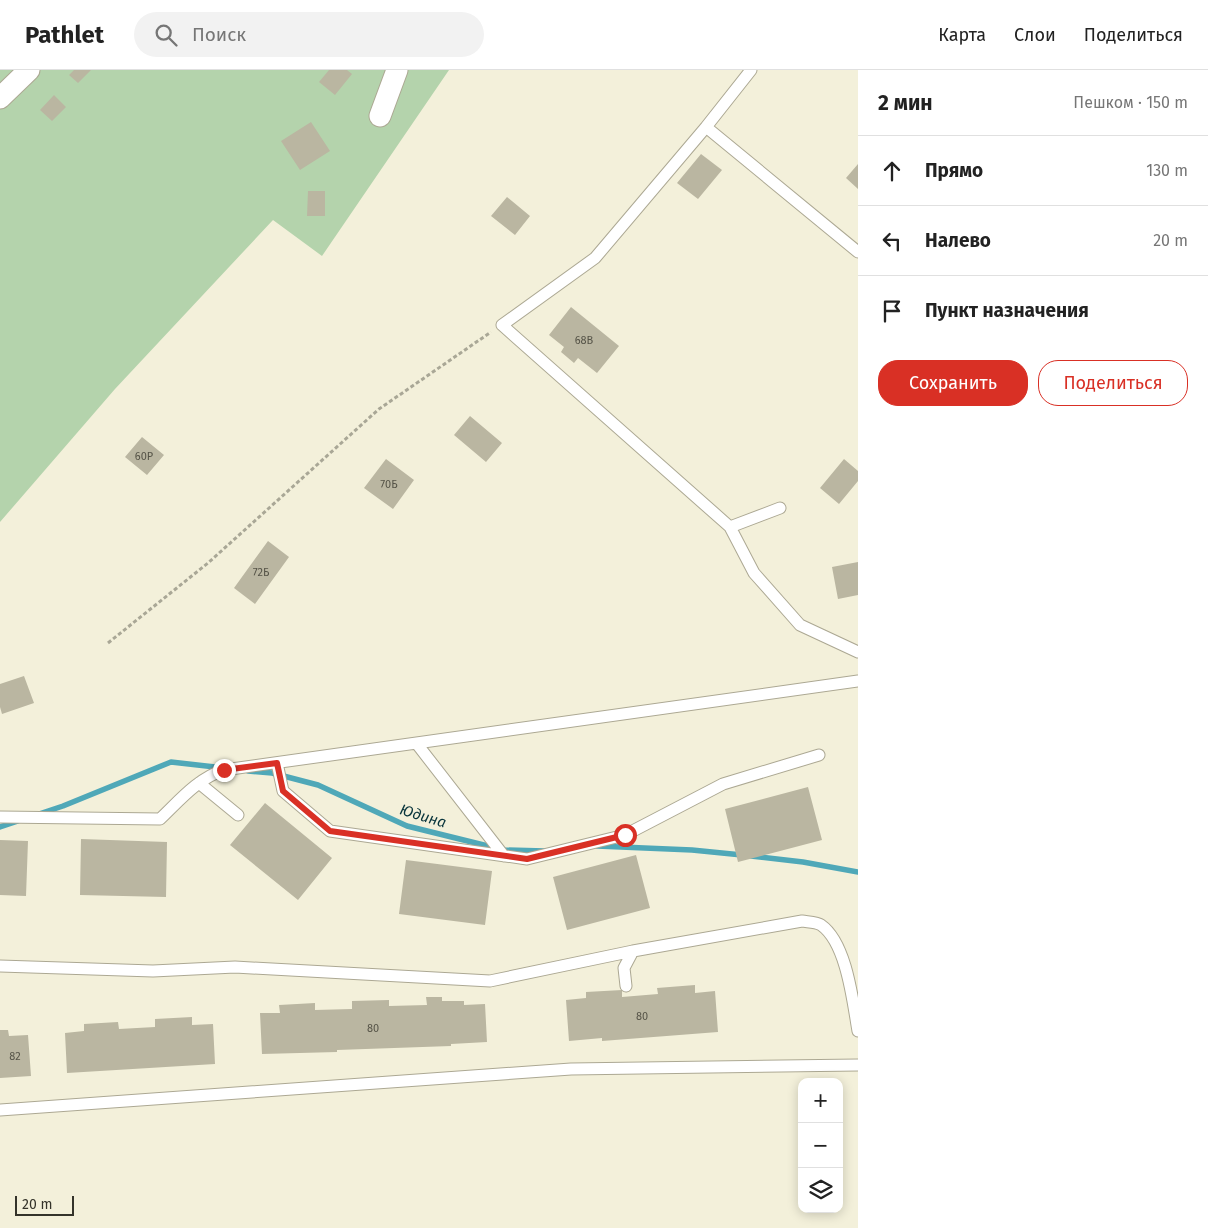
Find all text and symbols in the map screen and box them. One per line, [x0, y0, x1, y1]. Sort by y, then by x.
search box [134, 12, 484, 57]
text: Pathlet [25, 21, 104, 49]
icon: search [152, 21, 180, 49]
text: Поиск [192, 23, 246, 46]
text: Карта [938, 24, 986, 46]
text: Слои [1014, 24, 1056, 46]
text: Поделиться [1084, 24, 1183, 46]
text: 2 мин [878, 90, 933, 116]
text: Пешком · 150 m [1073, 93, 1188, 112]
icon: ahead [878, 157, 906, 185]
text: Прямо [925, 159, 983, 182]
text: 130 m [1146, 161, 1188, 180]
icon: left [878, 227, 906, 255]
text: Налево [925, 229, 991, 252]
text: 20 m [1153, 231, 1188, 250]
icon: arrive [878, 297, 906, 325]
text: Пункт назначения [925, 299, 1089, 322]
house number: 68В [575, 334, 594, 347]
button: Сохранить [878, 360, 1028, 406]
button: Поделиться [1038, 360, 1188, 406]
house number: 60Р [135, 450, 154, 463]
house number: 70Б [380, 478, 398, 491]
house number: 72Б [253, 566, 270, 579]
route end [213, 759, 236, 782]
water label: Юдина [397, 800, 449, 832]
route start [614, 824, 637, 847]
house number: 80 [636, 1010, 648, 1023]
house number: 80 [367, 1022, 379, 1035]
house number: 82 [9, 1050, 21, 1063]
map controls [798, 1078, 843, 1213]
button: + [798, 1078, 843, 1123]
button: − [798, 1123, 843, 1168]
button: layers [798, 1168, 843, 1213]
scale bar [15, 1193, 74, 1216]
text: 20 m [22, 1196, 52, 1213]

